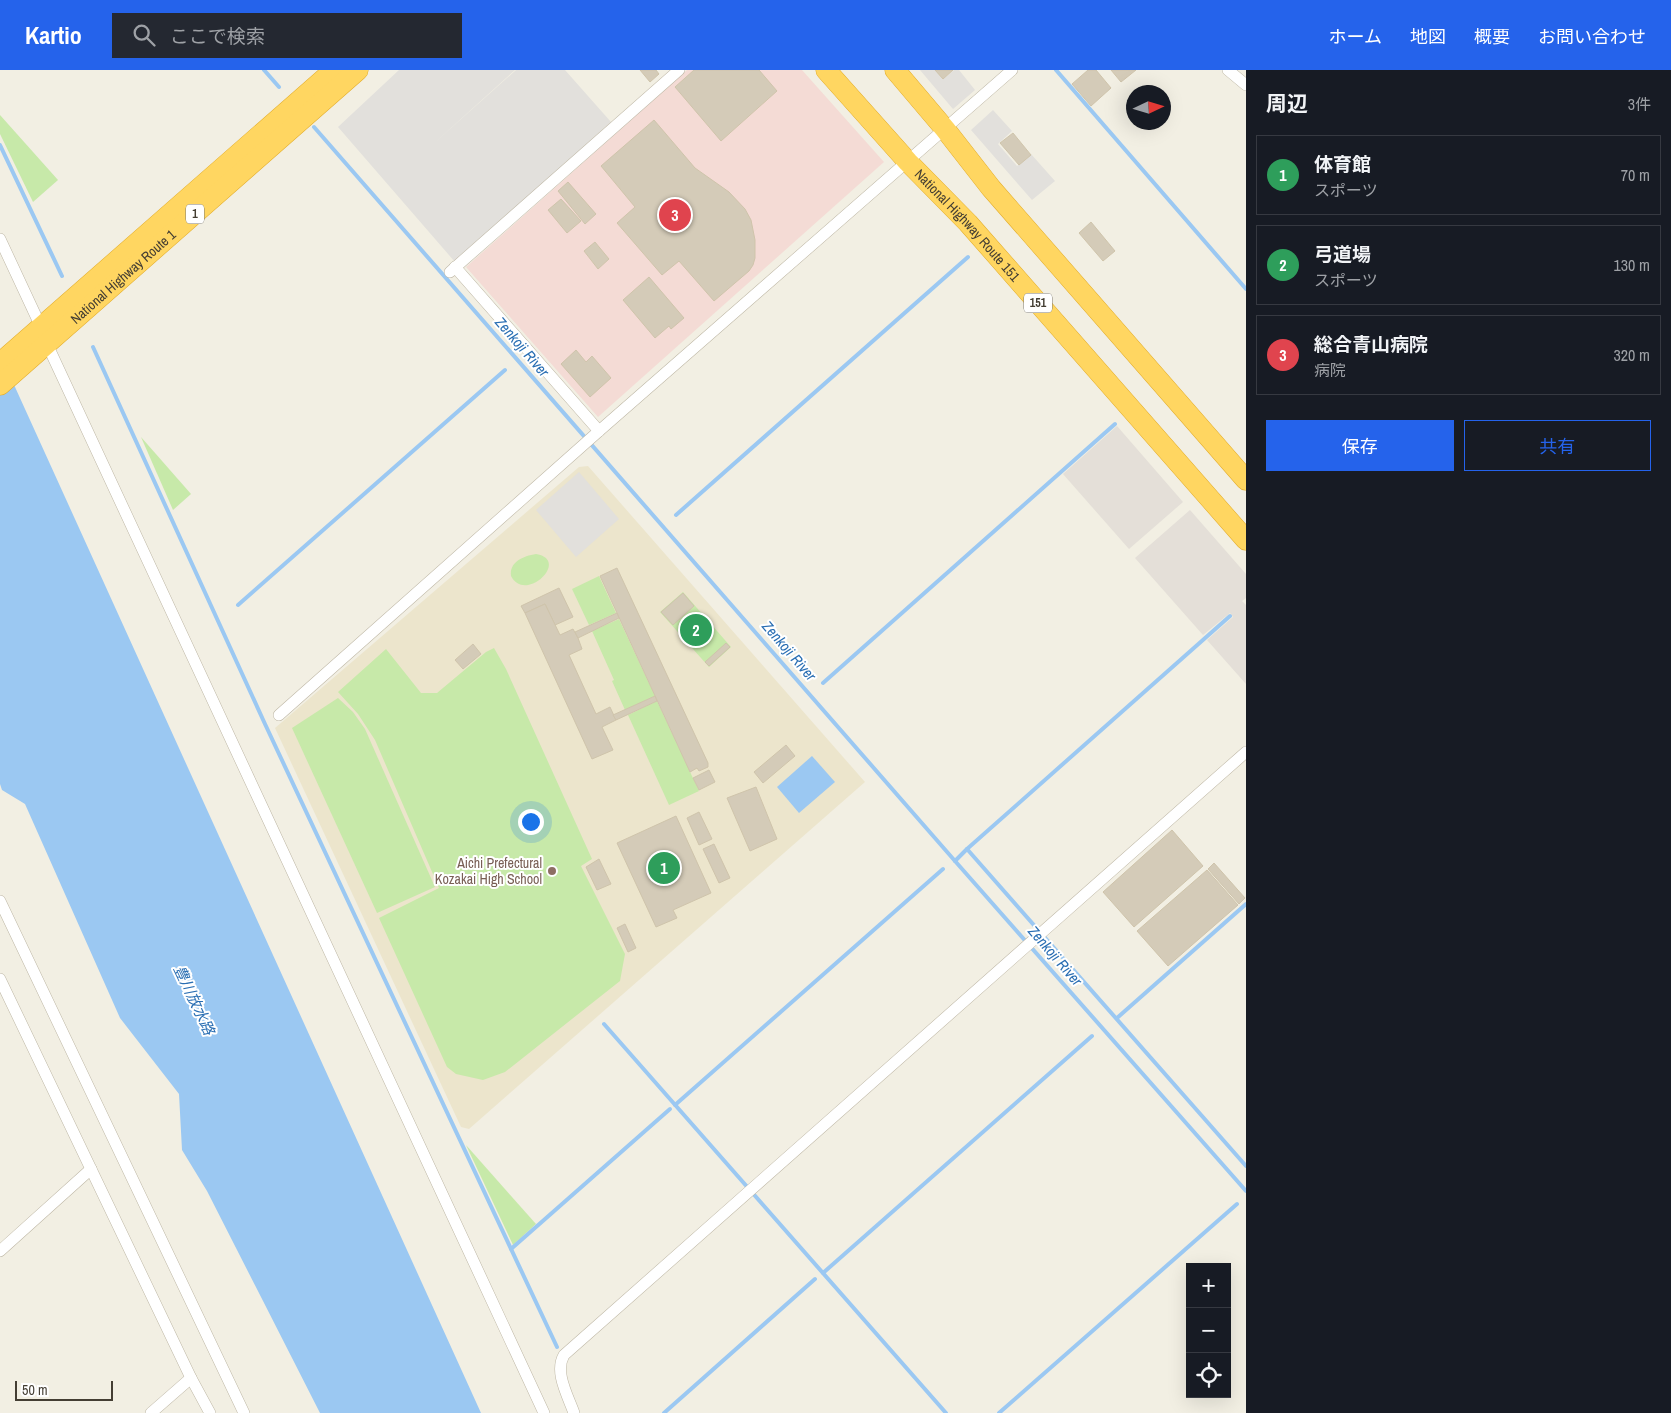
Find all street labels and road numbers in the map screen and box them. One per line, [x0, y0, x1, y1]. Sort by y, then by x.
street label: National Highway Route 151 [911, 165, 1024, 286]
road number: 1 [186, 204, 204, 224]
street label: National Highway Route 1 [67, 225, 180, 328]
road number: 151 [1024, 294, 1052, 312]

